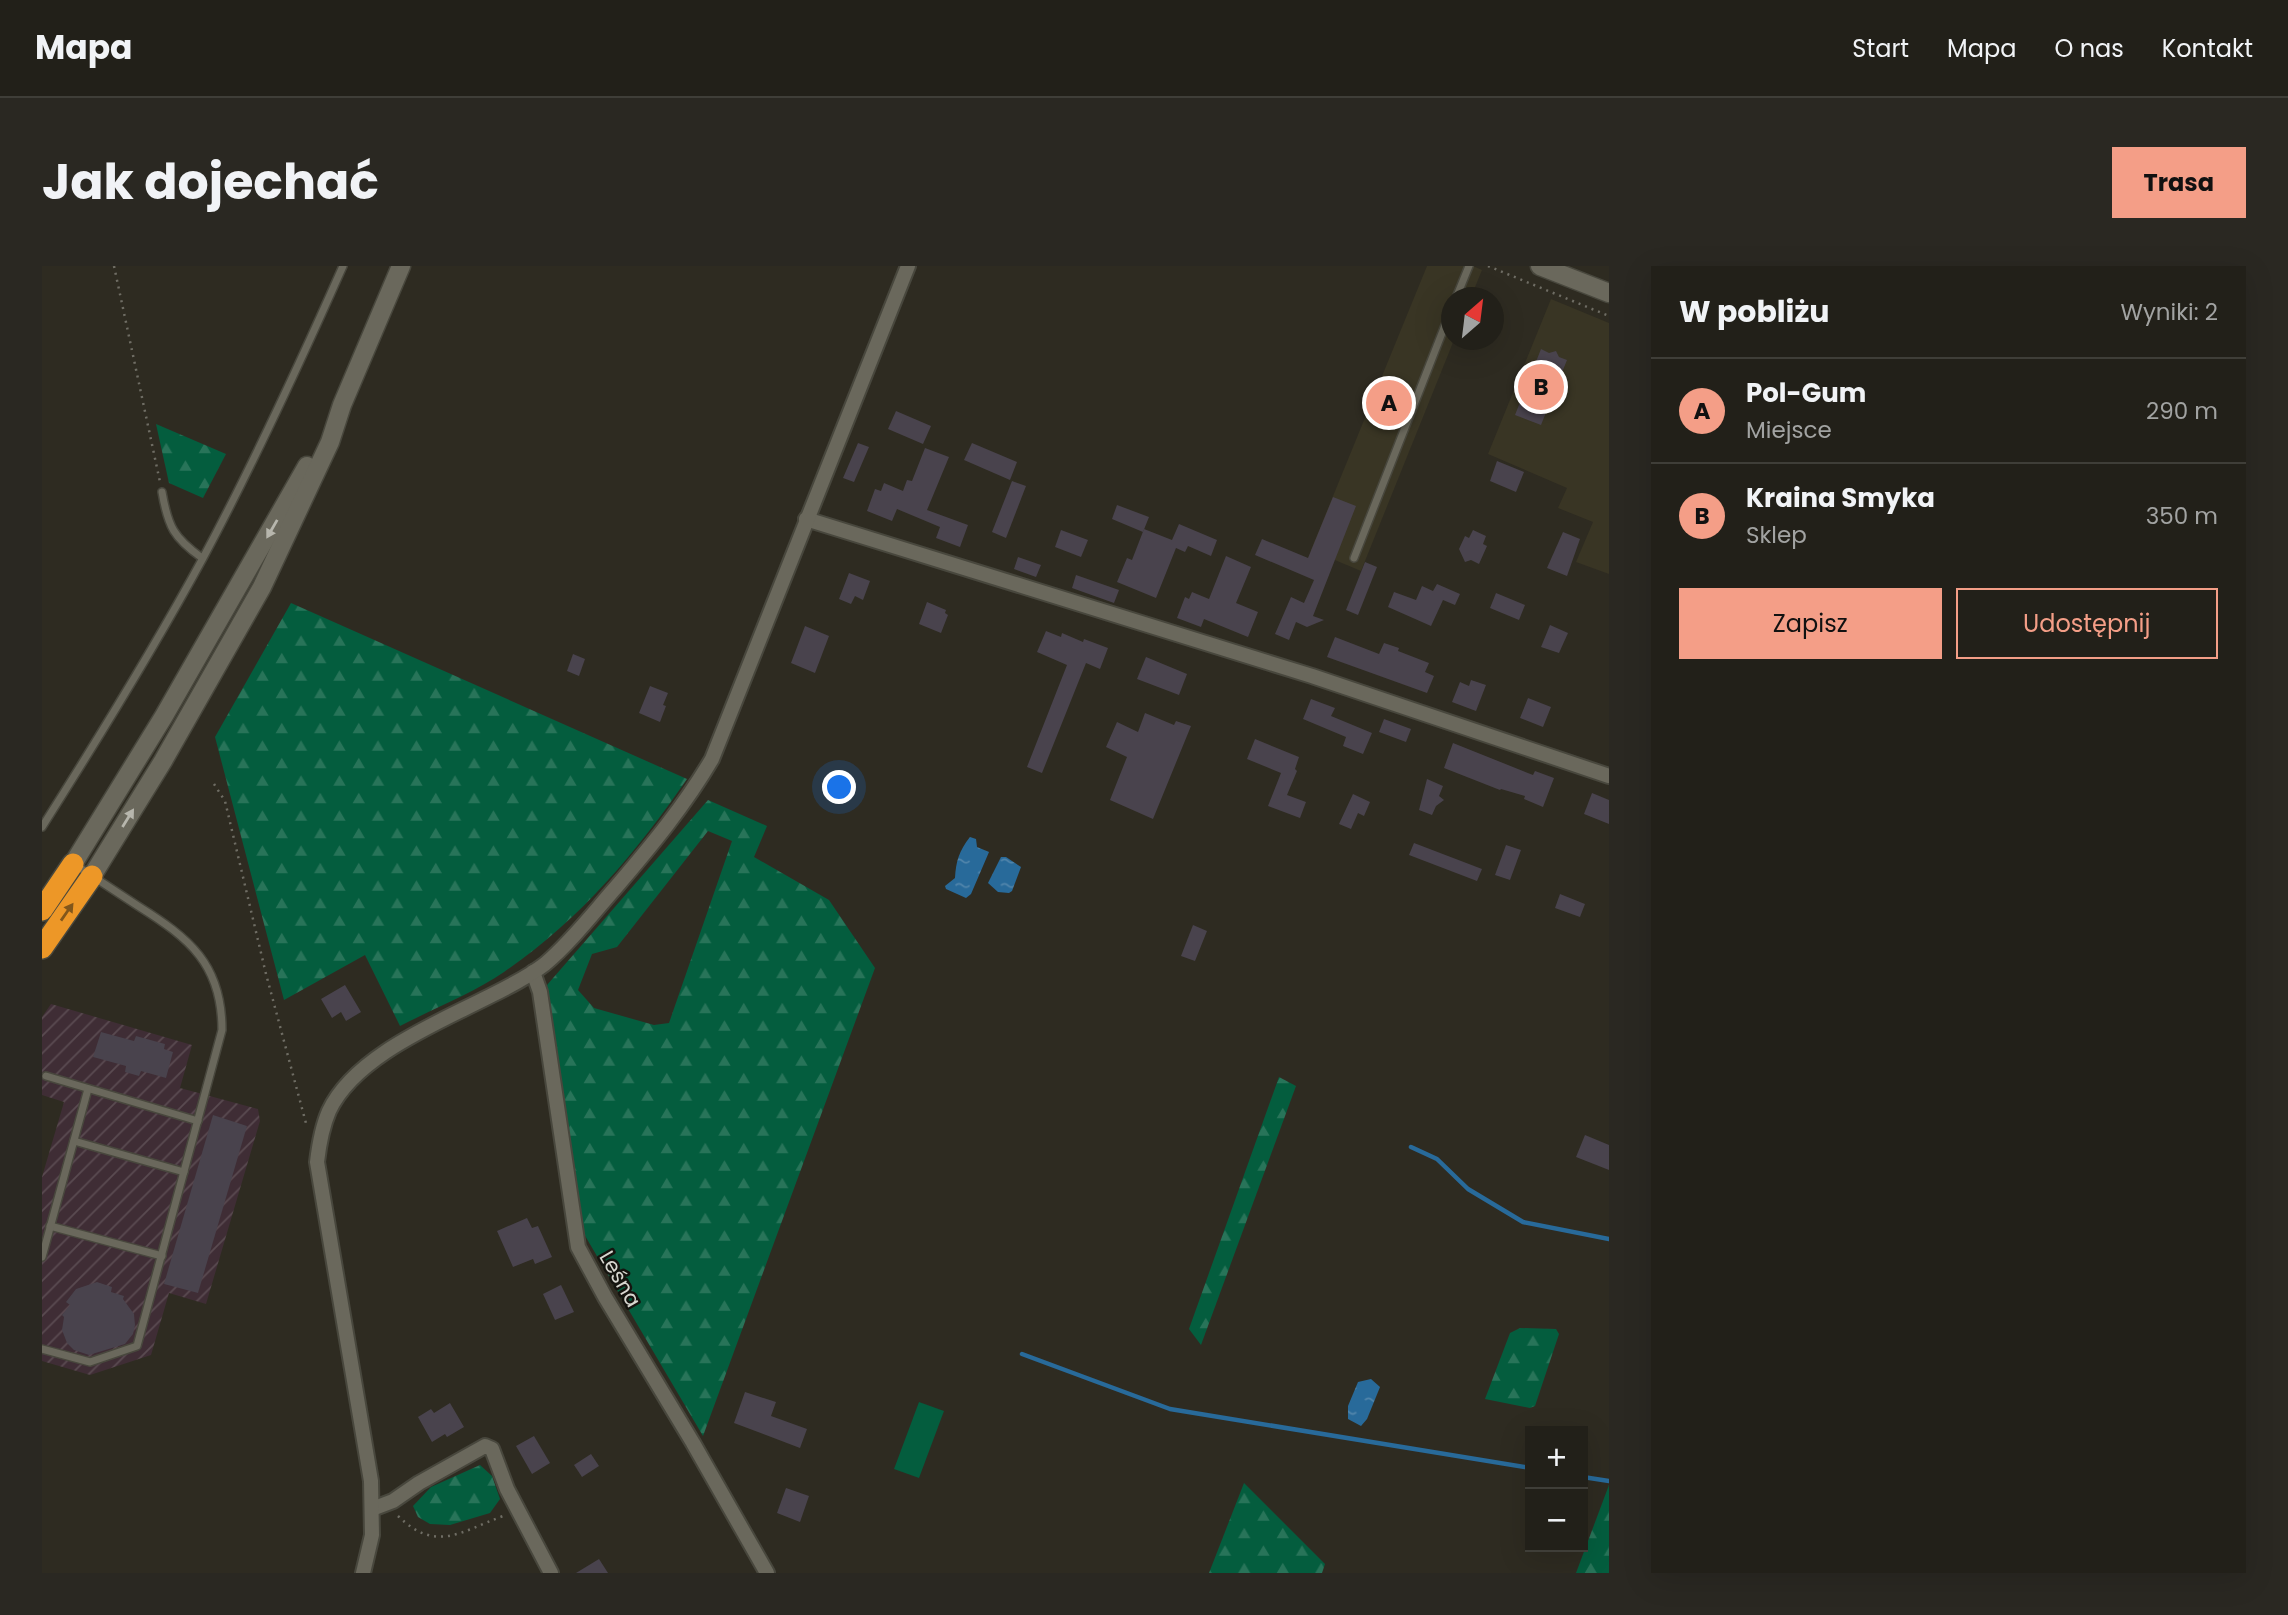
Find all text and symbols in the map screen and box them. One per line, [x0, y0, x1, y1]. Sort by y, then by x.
text: Mapa [35, 24, 133, 71]
text: Start [1852, 32, 1909, 65]
text: Mapa [1947, 32, 2016, 65]
text: O nas [2054, 32, 2124, 65]
text: Kontakt [2162, 32, 2253, 65]
button: Trasa [2112, 147, 2246, 218]
text: Jak dojechać [42, 148, 379, 216]
north arrow [1441, 287, 1504, 350]
text: W pobliżu [1679, 290, 1830, 333]
text: Wyniki: 2 [2120, 296, 2218, 328]
pin: B [1518, 361, 1564, 413]
text: Pol-Gum [1746, 375, 1866, 411]
pin: A [1366, 377, 1412, 429]
text: A [1694, 395, 1710, 427]
text: 290 m [2146, 395, 2218, 427]
text: Miejsce [1746, 414, 1832, 446]
text: Kraina Smyka [1746, 480, 1935, 516]
text: B [1694, 500, 1710, 532]
text: 350 m [2146, 500, 2218, 532]
one-way arrow [266, 519, 278, 538]
text: Sklep [1746, 519, 1807, 551]
button: Zapisz [1679, 588, 1942, 659]
button: Udostępnij [1956, 588, 2218, 659]
your location [822, 770, 856, 804]
one-way arrow [122, 808, 135, 827]
one-way arrow [60, 903, 74, 921]
street label: Leśna [593, 1245, 648, 1312]
map controls [1525, 1426, 1588, 1552]
button: + [1525, 1426, 1588, 1489]
button: − [1525, 1489, 1588, 1552]

